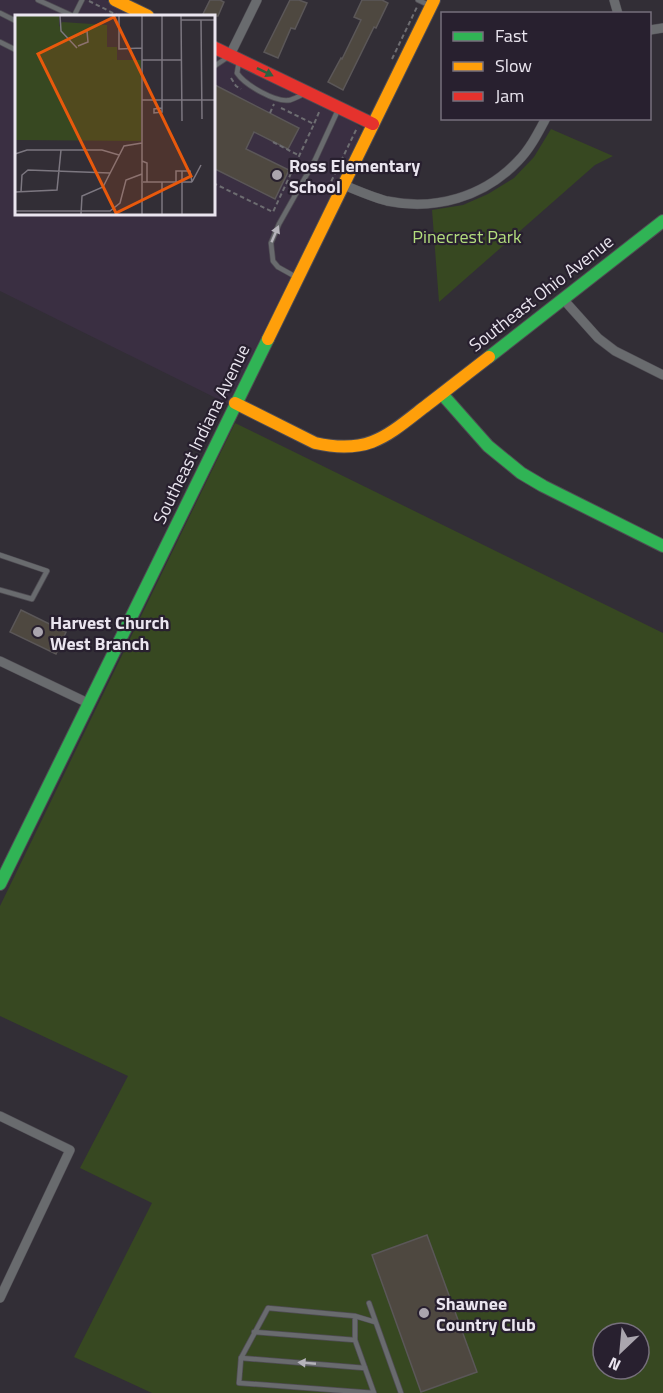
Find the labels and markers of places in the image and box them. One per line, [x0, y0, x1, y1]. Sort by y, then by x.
place label: Ross Elementary School [289, 152, 420, 200]
marker: Ross Elementary School [270, 168, 284, 182]
place label: Harvest Church West Branch [50, 609, 169, 657]
marker: Harvest Church West Branch [31, 625, 45, 639]
place label: Shawnee Country Club [436, 1290, 536, 1338]
marker: Shawnee Country Club [417, 1306, 431, 1320]

